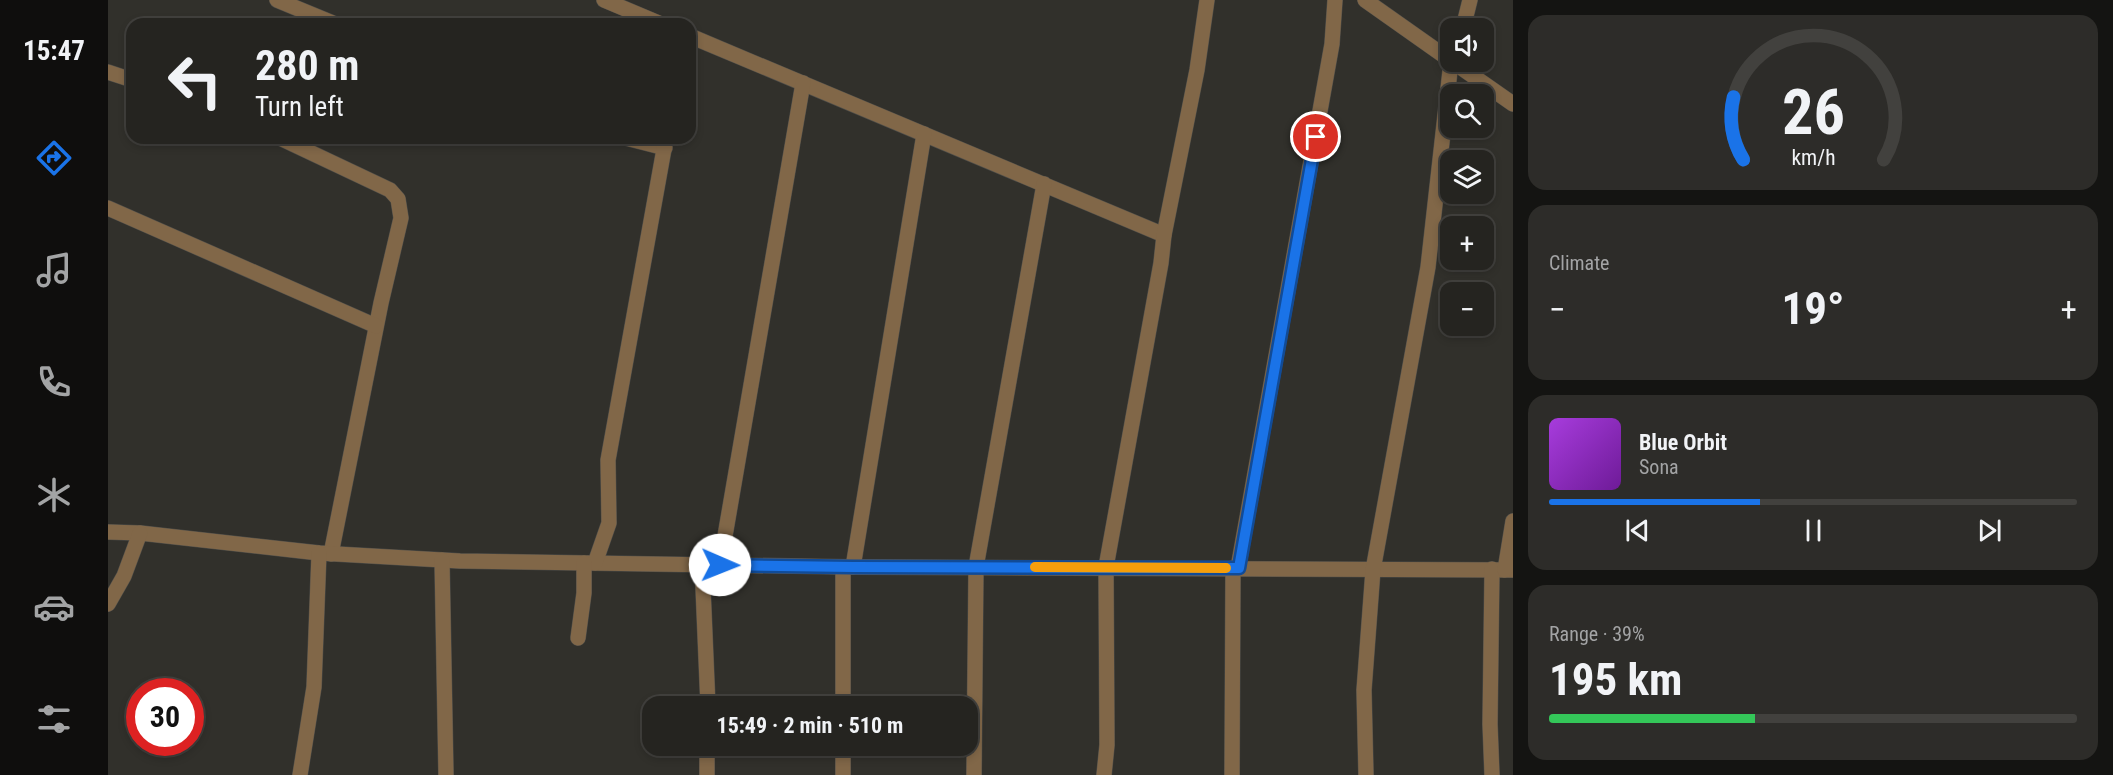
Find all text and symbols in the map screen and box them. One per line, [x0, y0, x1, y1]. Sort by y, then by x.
map controls [1440, 18, 1494, 336]
button: sound [1440, 18, 1494, 72]
text: 15:47 [23, 35, 85, 67]
text: 280 m [255, 41, 360, 90]
icon: left [156, 42, 234, 120]
text: 26 [1781, 76, 1845, 149]
button: search [1440, 84, 1494, 138]
text: Turn left [255, 91, 344, 123]
pin [1290, 111, 1341, 162]
icon: arrive [1299, 120, 1332, 153]
icon: directions [33, 137, 75, 179]
text: km/h [1791, 145, 1835, 170]
button: layers [1440, 150, 1494, 204]
button: + [1440, 216, 1494, 270]
icon: music [33, 249, 75, 291]
text: Climate [1549, 251, 1609, 275]
button: − [1440, 282, 1494, 336]
text: 19° [1782, 282, 1845, 335]
text: − [1549, 290, 1566, 329]
text: + [2061, 290, 2077, 329]
icon: phone [33, 361, 75, 403]
text: Blue Orbit [1639, 430, 1727, 455]
text: Sona [1639, 455, 1679, 479]
icon: climate [33, 474, 75, 516]
icon: previous [1621, 514, 1654, 547]
icon: pause [1797, 514, 1830, 547]
icon: next [1973, 514, 2006, 547]
position arrow [688, 533, 752, 597]
icon: car [33, 586, 75, 628]
text: Range · 39% [1549, 622, 1645, 646]
text: 195 km [1549, 653, 1682, 706]
speed limit sign: 30 [126, 678, 204, 756]
icon: filters [33, 698, 75, 740]
text: 15:49 · 2 min · 510 m [717, 713, 903, 738]

